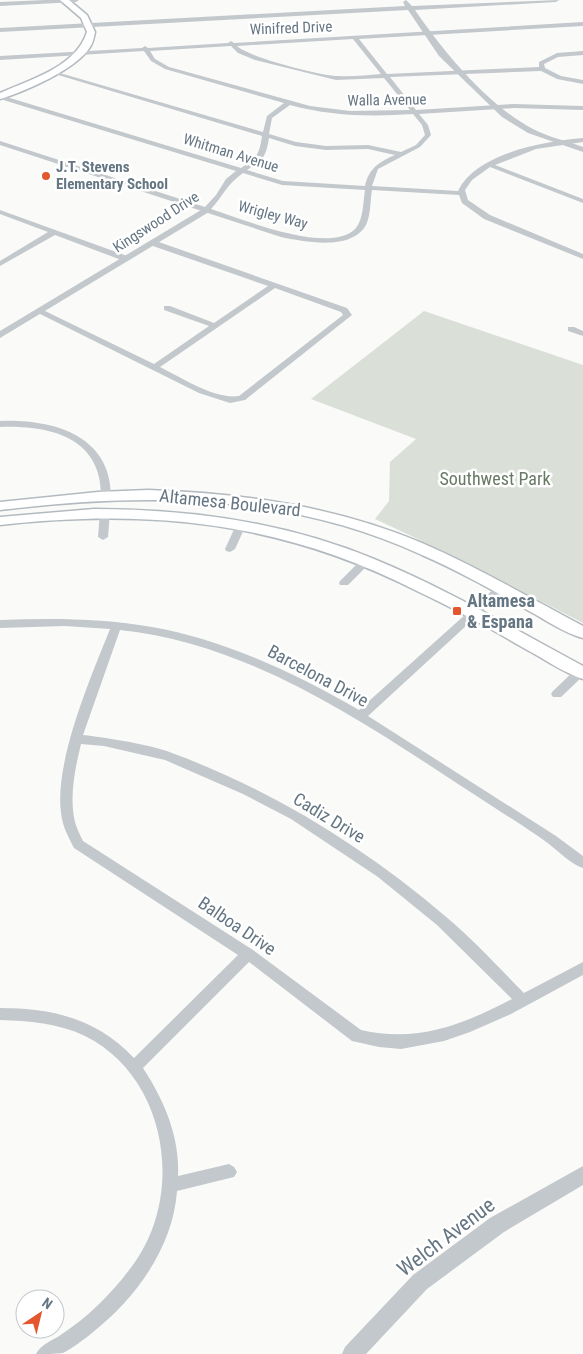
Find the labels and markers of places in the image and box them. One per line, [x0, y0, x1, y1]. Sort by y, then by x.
place label: J.T. Stevens Elementary School [56, 158, 168, 193]
marker: J.T. Stevens Elementary School [40, 170, 52, 182]
place label: Altamesa & Espana [467, 590, 535, 632]
marker: Altamesa & Espana [451, 605, 463, 617]

